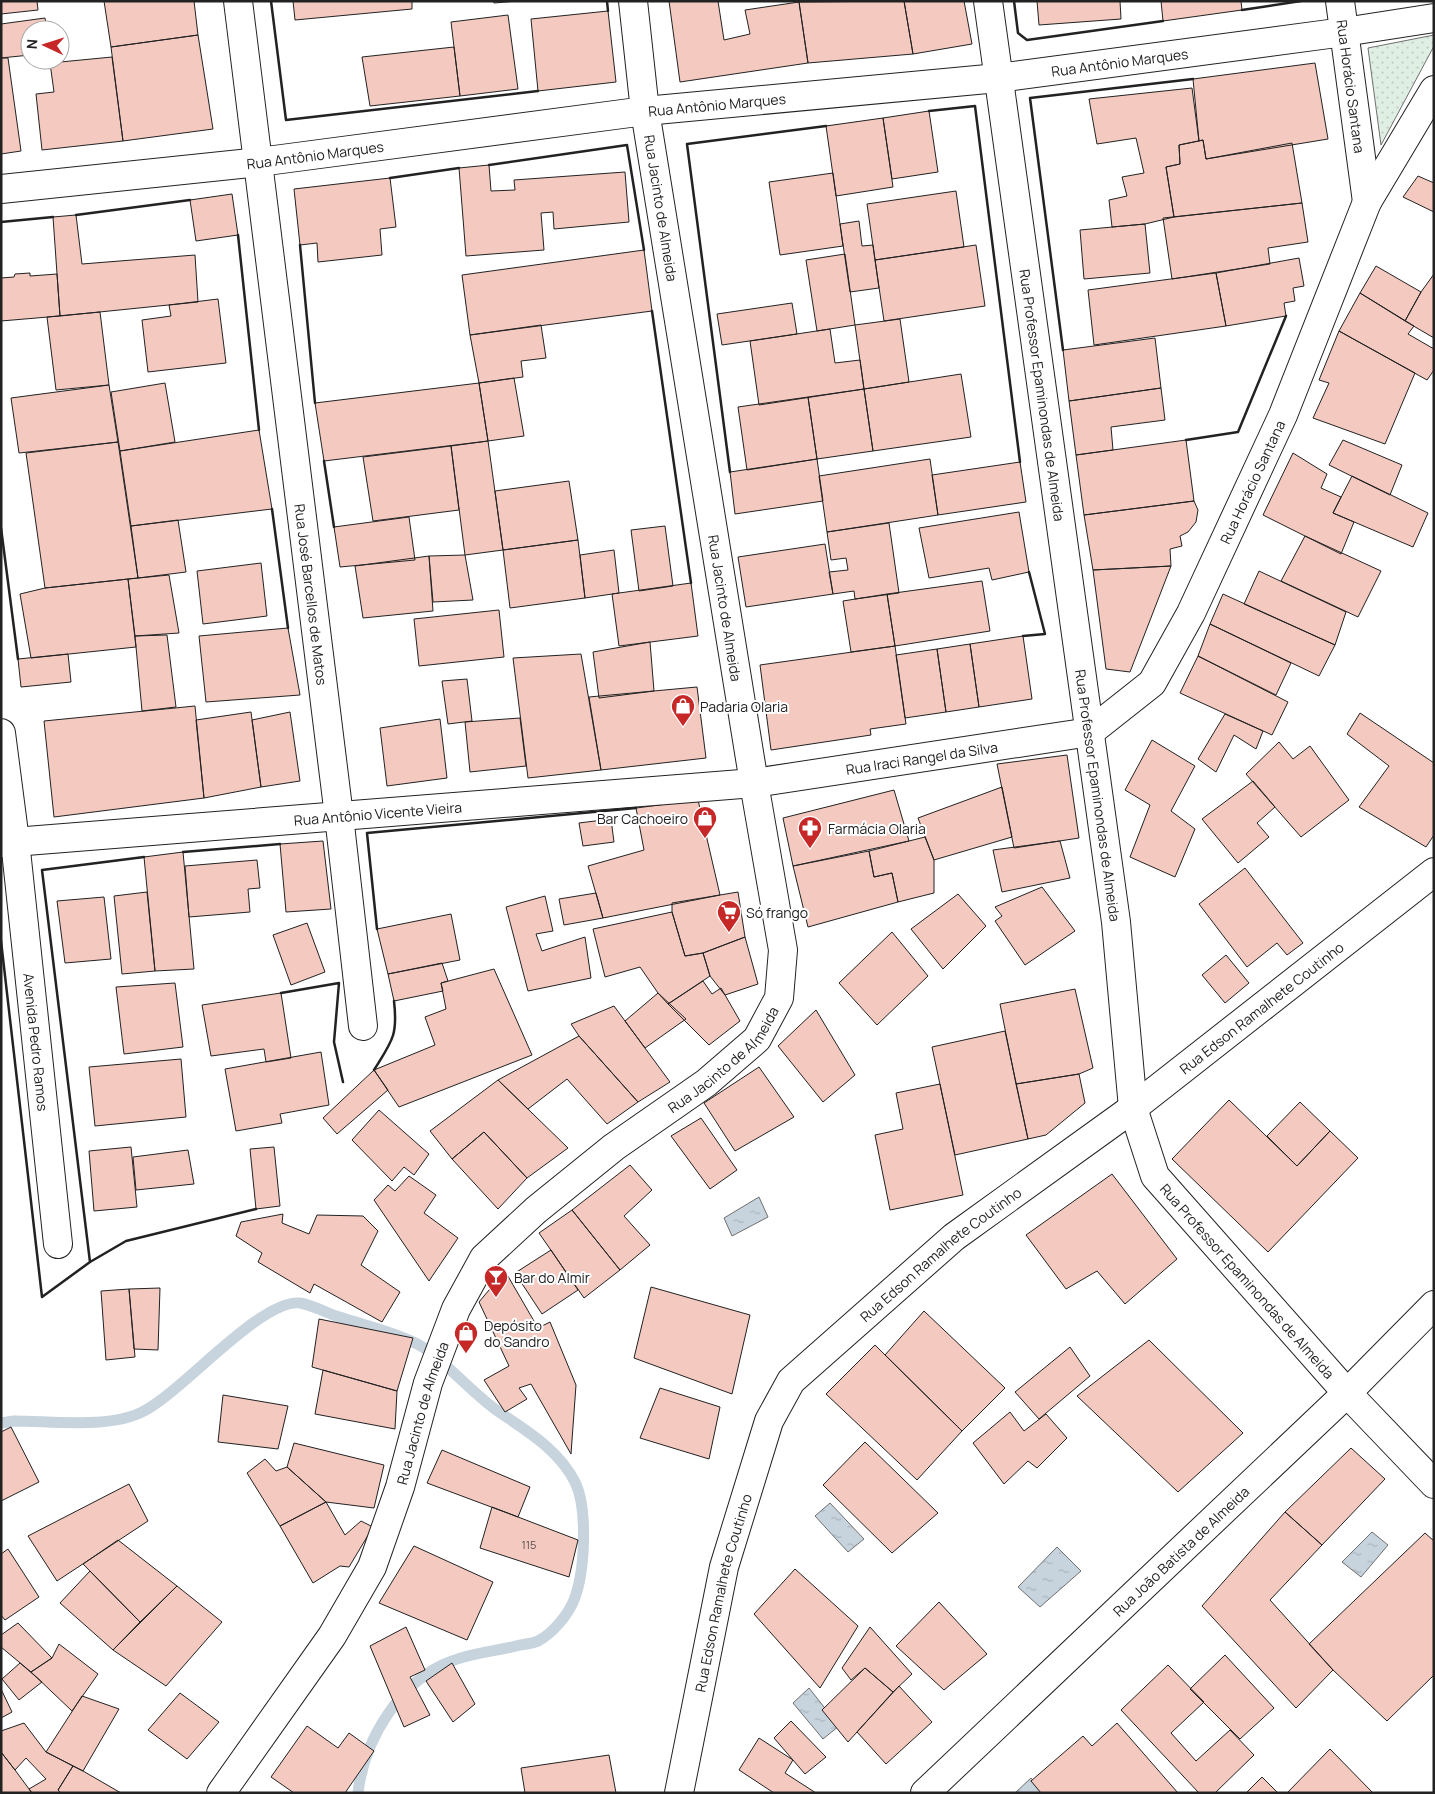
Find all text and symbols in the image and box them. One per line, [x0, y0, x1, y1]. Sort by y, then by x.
street label: Rua Horácio Santana [1333, 18, 1370, 154]
north arrow [20, 20, 70, 70]
text: N [22, 38, 41, 50]
street label: Rua Antônio Marques [1050, 43, 1189, 80]
street label: Rua Antônio Marques [647, 88, 787, 120]
street label: Rua Jacinto de Almeida [640, 133, 682, 283]
street label: Rua Antônio Marques [246, 136, 385, 173]
street label: Rua Professor Epaminondas de Almeida [1016, 268, 1070, 522]
street label: Rua Horácio Santana [1215, 417, 1289, 547]
street label: Rua José Barcellos de Matos [291, 503, 332, 686]
street label: Rua Jacinto de Almeida [704, 533, 746, 683]
street label: Rua Professor Epaminondas de Almeida [1071, 668, 1125, 923]
shop icon: Padaria Olaria [670, 693, 696, 727]
place label: Padaria Olaria [700, 697, 788, 716]
street label: Rua Iraci Rangel da Silva [844, 737, 999, 778]
street label: Rua Antônio Vicente Vieira [293, 797, 462, 829]
shop icon: Bar Cachoeiro [692, 805, 718, 839]
place label: Bar Cachoeiro [597, 809, 688, 828]
pharmacy icon: Farmácia Olaria [797, 815, 823, 849]
place label: Farmácia Olaria [828, 819, 926, 838]
supermarket icon: Só frango [716, 899, 742, 933]
place label: Só frango [746, 903, 808, 922]
street label: Rua Edson Ramalhete Coutinho [1175, 937, 1347, 1078]
street label: Avenida Pedro Ramos [20, 972, 53, 1112]
street label: Rua Jacinto de Almeida [664, 1003, 782, 1117]
street label: Rua Professor Epaminondas de Almeida [1156, 1179, 1339, 1382]
street label: Rua Edson Ramalhete Coutinho [855, 1182, 1025, 1326]
bar icon: Bar do Almir [483, 1264, 509, 1298]
place label: Bar do Almir [514, 1268, 590, 1287]
place label: Depósito do Sandro [484, 1316, 550, 1351]
shop icon: Depósito do Sandro [453, 1320, 479, 1354]
street label: Rua Jacinto de Almeida [392, 1339, 452, 1487]
street label: Rua João Batista de Almeida [1108, 1482, 1253, 1620]
street label: Rua Edson Ramalhete Coutinho [690, 1491, 756, 1694]
house number: 115 [522, 1537, 536, 1552]

